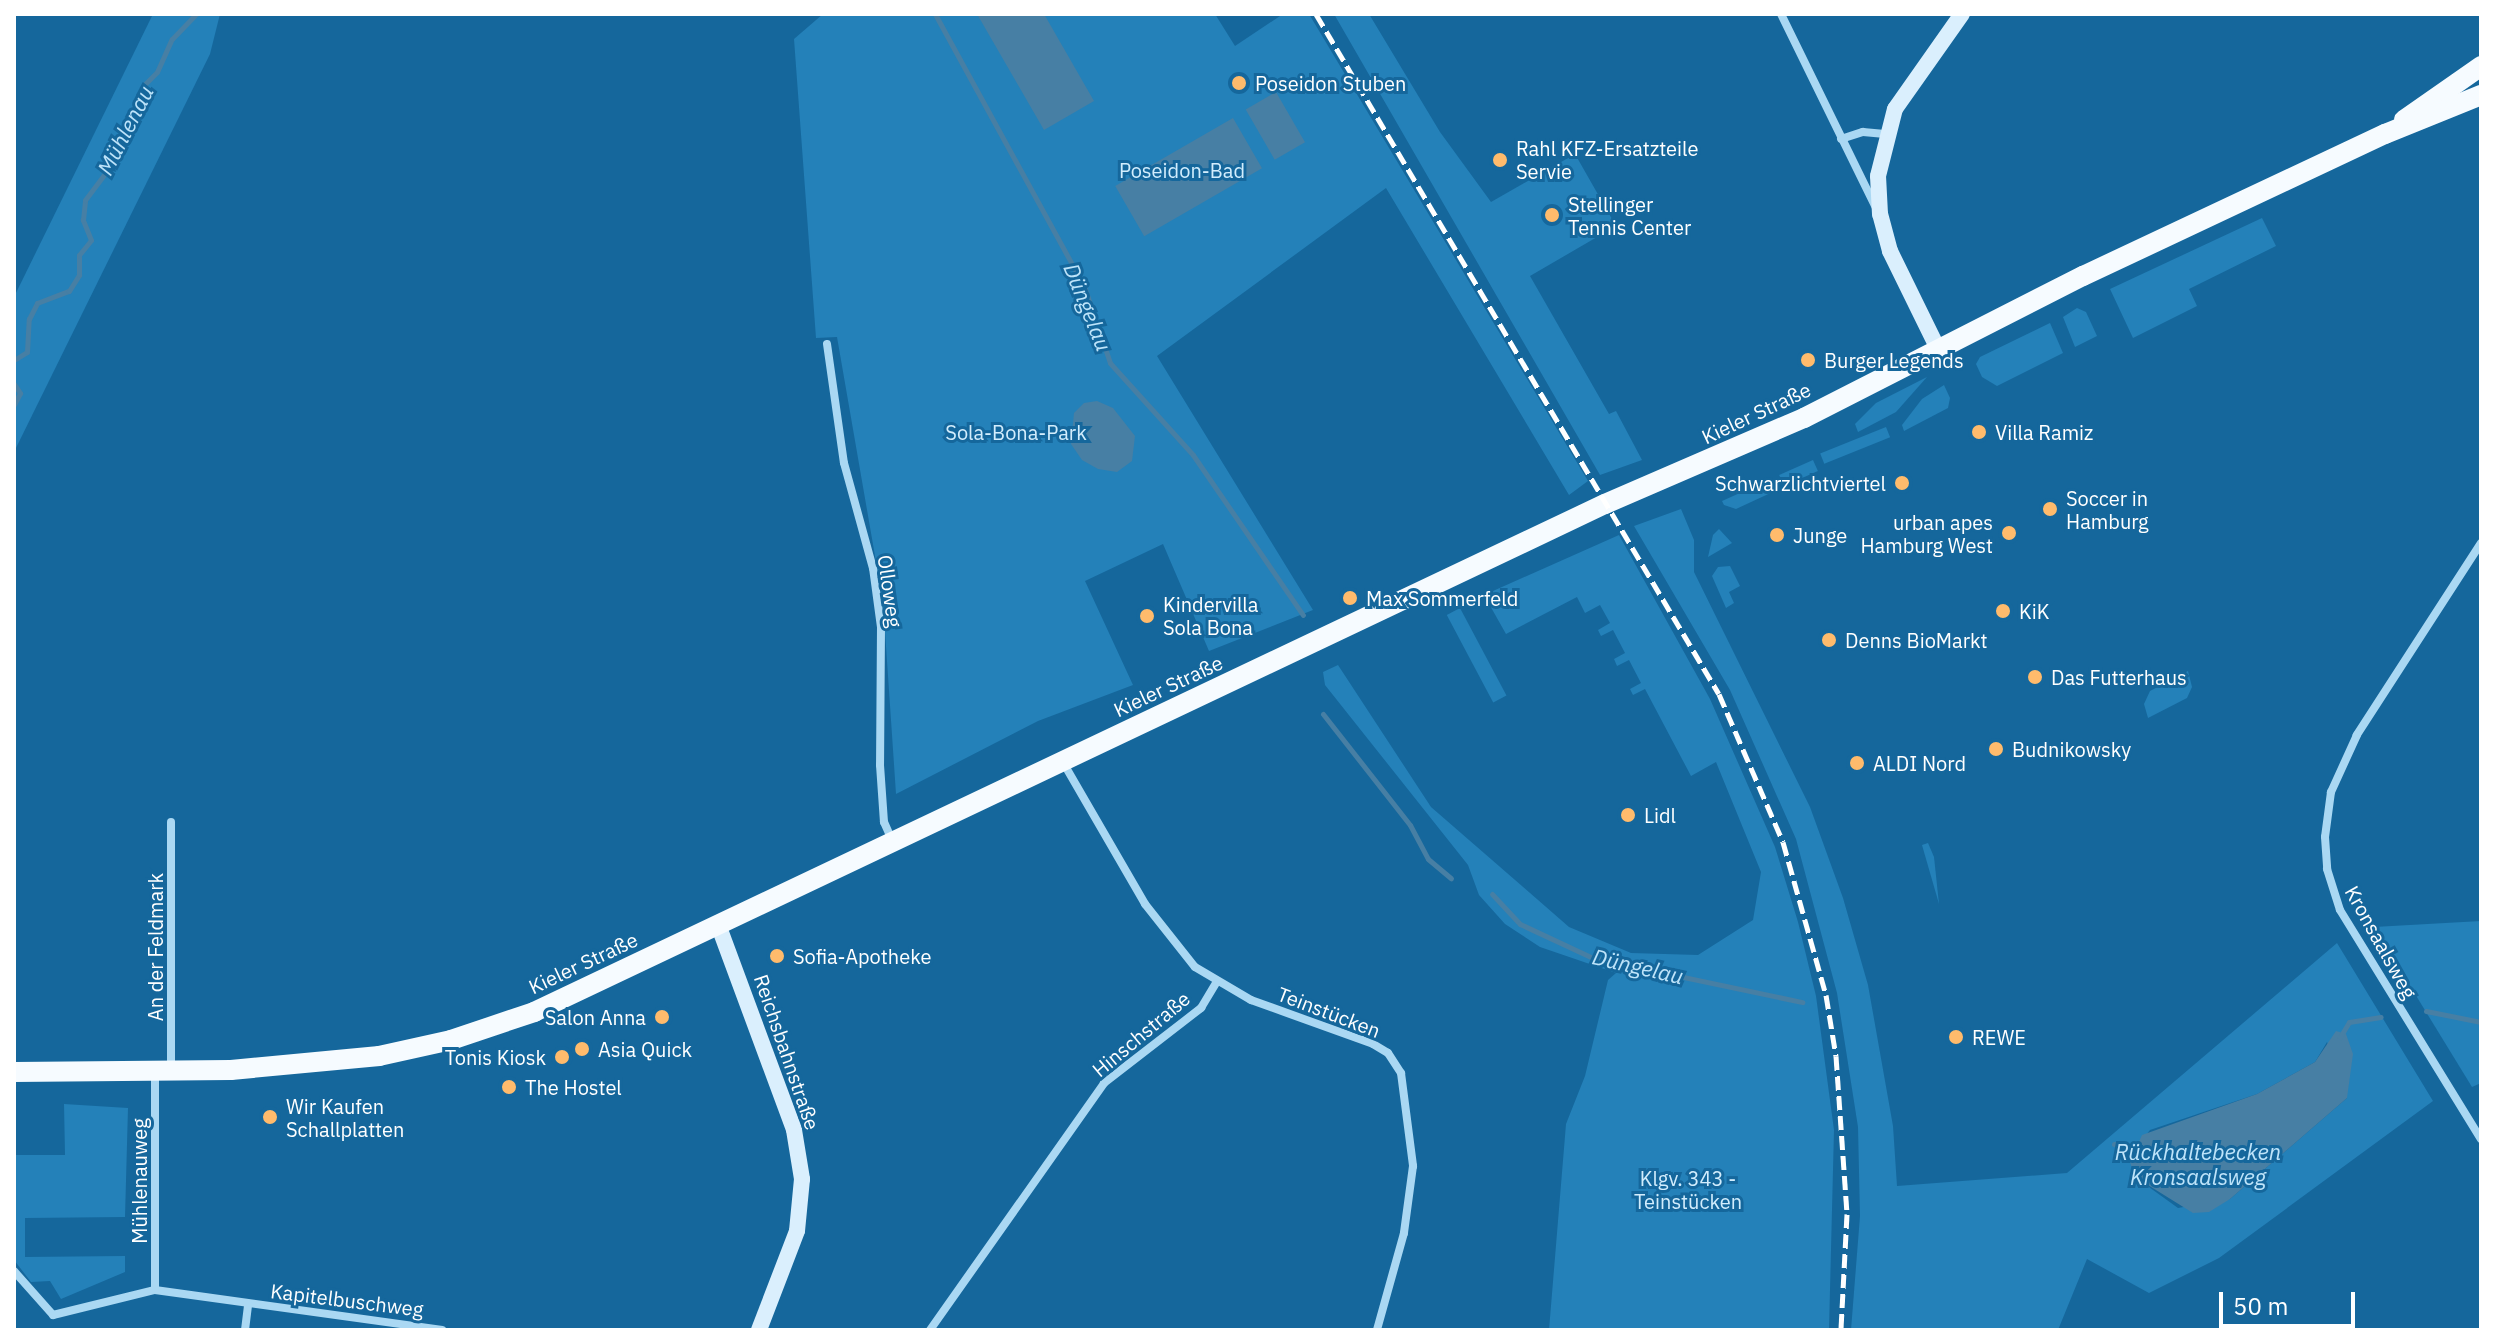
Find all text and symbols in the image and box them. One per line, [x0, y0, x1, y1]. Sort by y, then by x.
place label: Poseidon Stuben [1255, 71, 1406, 95]
marker: Poseidon Stuben [1230, 74, 1248, 92]
water label: Mühlenau [91, 81, 159, 179]
place label: Rahl KFZ-Ersatzteile Servie [1516, 136, 1698, 183]
marker: Rahl KFZ-Ersatzteile Servie [1491, 151, 1509, 169]
park label: Poseidon-Bad [1119, 158, 1245, 182]
place label: Stellinger Tennis Center [1568, 192, 1691, 239]
marker: Stellinger Tennis Center [1543, 206, 1561, 224]
water label: Düngelau [1058, 259, 1118, 355]
place label: Burger Legends [1824, 348, 1964, 372]
marker: Burger Legends [1799, 351, 1817, 369]
street label: Kieler Straße [1698, 377, 1814, 449]
park label: Sola-Bona-Park [945, 420, 1087, 444]
place label: Villa Ramiz [1995, 420, 2093, 444]
marker: Villa Ramiz [1970, 423, 1988, 441]
place label: Schwarzlichtviertel [1715, 471, 1886, 495]
marker: Schwarzlichtviertel [1893, 474, 1911, 492]
place label: Soccer in Hamburg [2066, 486, 2149, 533]
marker: Soccer in Hamburg [2041, 500, 2059, 518]
place label: urban apes Hamburg West [1860, 510, 1993, 557]
place label: Junge [1793, 523, 1847, 547]
marker: urban apes Hamburg West [2000, 524, 2018, 542]
marker: Junge [1768, 526, 1786, 544]
street label: Olloweg [873, 553, 907, 629]
place label: Max Sommerfeld [1366, 586, 1518, 610]
marker: Max Sommerfeld [1341, 589, 1359, 607]
place label: Kindervilla Sola Bona [1163, 592, 1258, 639]
place label: KiK [2019, 599, 2049, 623]
marker: KiK [1994, 602, 2012, 620]
marker: Kindervilla Sola Bona [1138, 607, 1156, 625]
place label: Denns BioMarkt [1845, 628, 1987, 652]
marker: Denns BioMarkt [1820, 631, 1838, 649]
street label: Kieler Straße [1110, 650, 1226, 722]
place label: Das Futterhaus [2051, 665, 2187, 689]
marker: Das Futterhaus [2026, 668, 2044, 686]
place label: Budnikowsky [2012, 737, 2131, 761]
marker: Budnikowsky [1987, 740, 2005, 758]
place label: ALDI Nord [1873, 751, 1966, 775]
marker: ALDI Nord [1848, 754, 1866, 772]
place label: Lidl [1644, 803, 1676, 827]
marker: Lidl [1619, 806, 1637, 824]
street label: An der Feldmark [143, 873, 167, 1021]
street label: Kronsaalsweg [2340, 881, 2422, 1003]
street label: Kieler Straße [525, 927, 641, 999]
water label: Düngelau [1590, 943, 1686, 989]
place label: Sofia-Apotheke [793, 944, 931, 968]
marker: Sofia-Apotheke [768, 947, 786, 965]
street label: Reichsbahnstraße [749, 971, 825, 1133]
street label: Teinstücken [1274, 981, 1384, 1043]
street label: Hinschstraße [1087, 986, 1195, 1082]
place label: Salon Anna [545, 1005, 646, 1029]
marker: Salon Anna [653, 1008, 671, 1026]
place label: REWE [1972, 1025, 2026, 1049]
marker: REWE [1947, 1028, 1965, 1046]
place label: Asia Quick [598, 1037, 692, 1061]
marker: Asia Quick [573, 1040, 591, 1058]
place label: Tonis Kiosk [445, 1045, 546, 1069]
marker: Tonis Kiosk [553, 1048, 571, 1066]
place label: The Hostel [525, 1075, 622, 1099]
marker: The Hostel [500, 1078, 518, 1096]
place label: Wir Kaufen Schallplatten [286, 1094, 404, 1141]
marker: Wir Kaufen Schallplatten [261, 1108, 279, 1126]
street label: Mühlenauweg [127, 1118, 151, 1244]
water label: Rückhaltebecken Kronsaalsweg [2115, 1138, 2281, 1190]
park label: Klgv. 343 - Teinstücken [1634, 1167, 1742, 1214]
scale bar [2223, 1276, 2359, 1326]
street label: Kapitelbuschweg [269, 1279, 425, 1321]
text: 50 m [2233, 1290, 2288, 1322]

